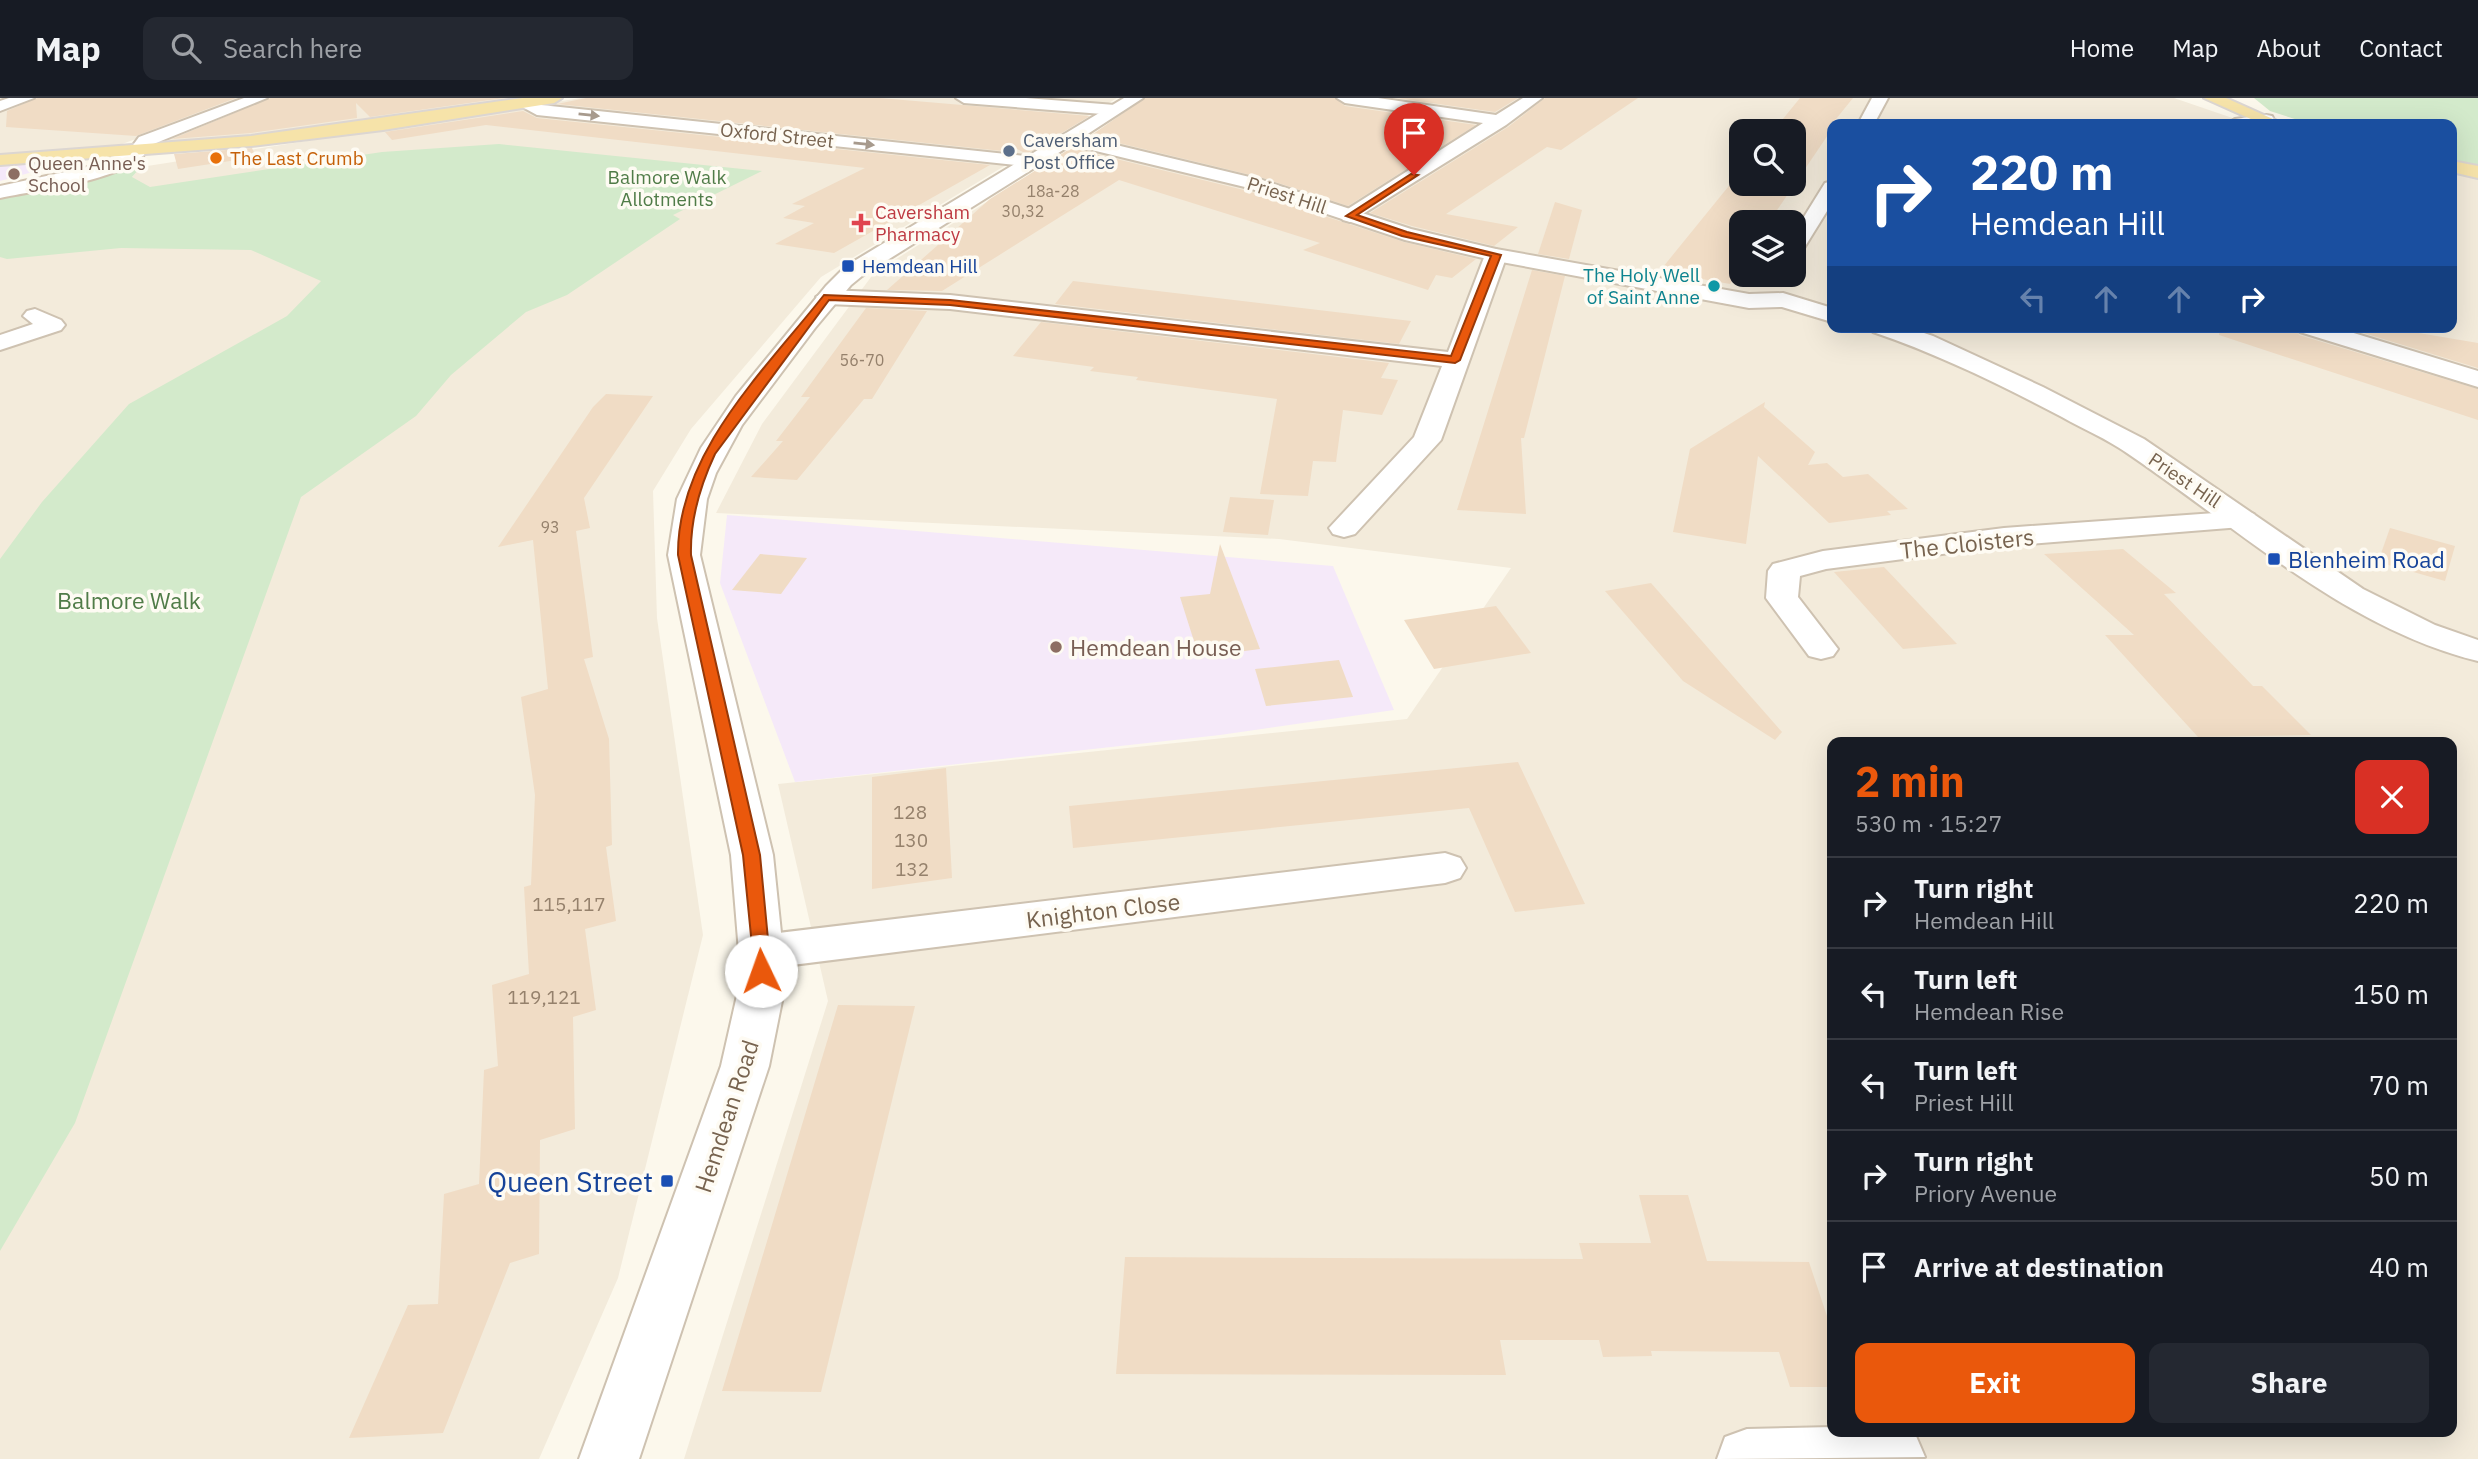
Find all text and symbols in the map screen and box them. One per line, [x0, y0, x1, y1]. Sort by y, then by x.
search box [143, 17, 633, 80]
text: Map [35, 27, 101, 70]
icon: search [167, 29, 205, 67]
text: Search here [223, 31, 362, 65]
text: Home [2070, 32, 2134, 64]
text: Map [2172, 32, 2218, 64]
text: About [2256, 32, 2321, 64]
text: Contact [2359, 32, 2443, 64]
pin [1384, 103, 1444, 175]
one-way arrow [578, 110, 600, 121]
icon: arrive [1395, 114, 1433, 152]
street label: Oxford Street [719, 117, 835, 153]
map controls [1729, 119, 1806, 287]
button: search [1729, 119, 1806, 196]
place label: Caversham Post Office [1023, 128, 1118, 174]
one-way arrow [853, 139, 875, 150]
text: 220 m [1970, 140, 2114, 203]
marker: Caversham Post Office [1001, 143, 1017, 159]
place label: The Last Crumb [230, 146, 364, 170]
icon: right [1855, 147, 1946, 238]
marker: The Last Crumb [208, 150, 224, 166]
place label: Queen Anne's School [28, 151, 146, 197]
park label: Balmore Walk Allotments [608, 165, 726, 211]
marker: Queen Anne's School [6, 166, 22, 182]
street label: Priest Hill [1244, 171, 1330, 219]
house number: 18a-28 [1026, 181, 1080, 201]
place label: Caversham Pharmacy [875, 200, 970, 246]
house number: 30,32 [1002, 201, 1044, 221]
text: Hemdean Hill [1970, 202, 2165, 244]
button: layers [1729, 210, 1806, 287]
marker: Caversham Pharmacy [853, 215, 869, 231]
place label: Hemdean Hill [862, 254, 978, 278]
marker: Hemdean Hill [840, 258, 856, 274]
place label: The Holy Well of Saint Anne [1583, 263, 1700, 309]
marker: The Holy Well of Saint Anne [1706, 278, 1722, 294]
icon: left [2014, 280, 2052, 318]
icon: ahead [2087, 280, 2125, 318]
icon: ahead [2160, 280, 2198, 318]
icon: right [2233, 280, 2271, 318]
house number: 56-70 [840, 350, 884, 370]
street label: Priest Hill [2144, 447, 2226, 513]
house number: 93 [540, 517, 560, 537]
street label: The Cloisters [1898, 521, 2036, 565]
place label: Blenheim Road [2288, 544, 2445, 574]
marker: Blenheim Road [2266, 551, 2282, 567]
park label: Balmore Walk [57, 585, 201, 615]
place label: Hemdean House [1070, 632, 1242, 662]
marker: Hemdean House [1048, 639, 1064, 655]
text: 2 min [1855, 754, 1965, 809]
button: close [2355, 760, 2429, 834]
house number: 128 [893, 800, 927, 824]
text: 530 m · 15:27 [1855, 808, 2002, 838]
house number: 130 [894, 828, 928, 852]
house number: 132 [895, 857, 929, 881]
text: Turn right [1914, 871, 2033, 905]
icon: right [1855, 884, 1893, 922]
street label: Knighton Close [1024, 886, 1182, 934]
text: 220 m [2353, 886, 2429, 920]
house number: 115,117 [532, 892, 606, 916]
text: Hemdean Hill [1914, 905, 2054, 935]
position arrow [724, 934, 798, 1008]
text: Turn left [1914, 962, 2017, 996]
icon: left [1855, 975, 1893, 1013]
text: 150 m [2353, 977, 2429, 1011]
house number: 119,121 [507, 985, 581, 1009]
text: Hemdean Rise [1914, 996, 2064, 1026]
street label: Hemdean Road [687, 1036, 765, 1196]
text: Turn left [1914, 1053, 2017, 1087]
icon: left [1855, 1066, 1893, 1104]
text: 70 m [2369, 1068, 2429, 1102]
text: Priest Hill [1914, 1087, 2013, 1117]
text: Turn right [1914, 1144, 2033, 1178]
icon: right [1855, 1157, 1893, 1195]
text: 50 m [2369, 1159, 2429, 1193]
place label: Queen Street [487, 1163, 653, 1200]
marker: Queen Street [659, 1173, 675, 1189]
text: Priory Avenue [1914, 1178, 2057, 1208]
icon: arrive [1855, 1248, 1893, 1286]
text: Arrive at destination [1914, 1250, 2164, 1284]
text: 40 m [2369, 1250, 2429, 1284]
button: Exit [1855, 1343, 2135, 1423]
button: Share [2149, 1343, 2429, 1423]

